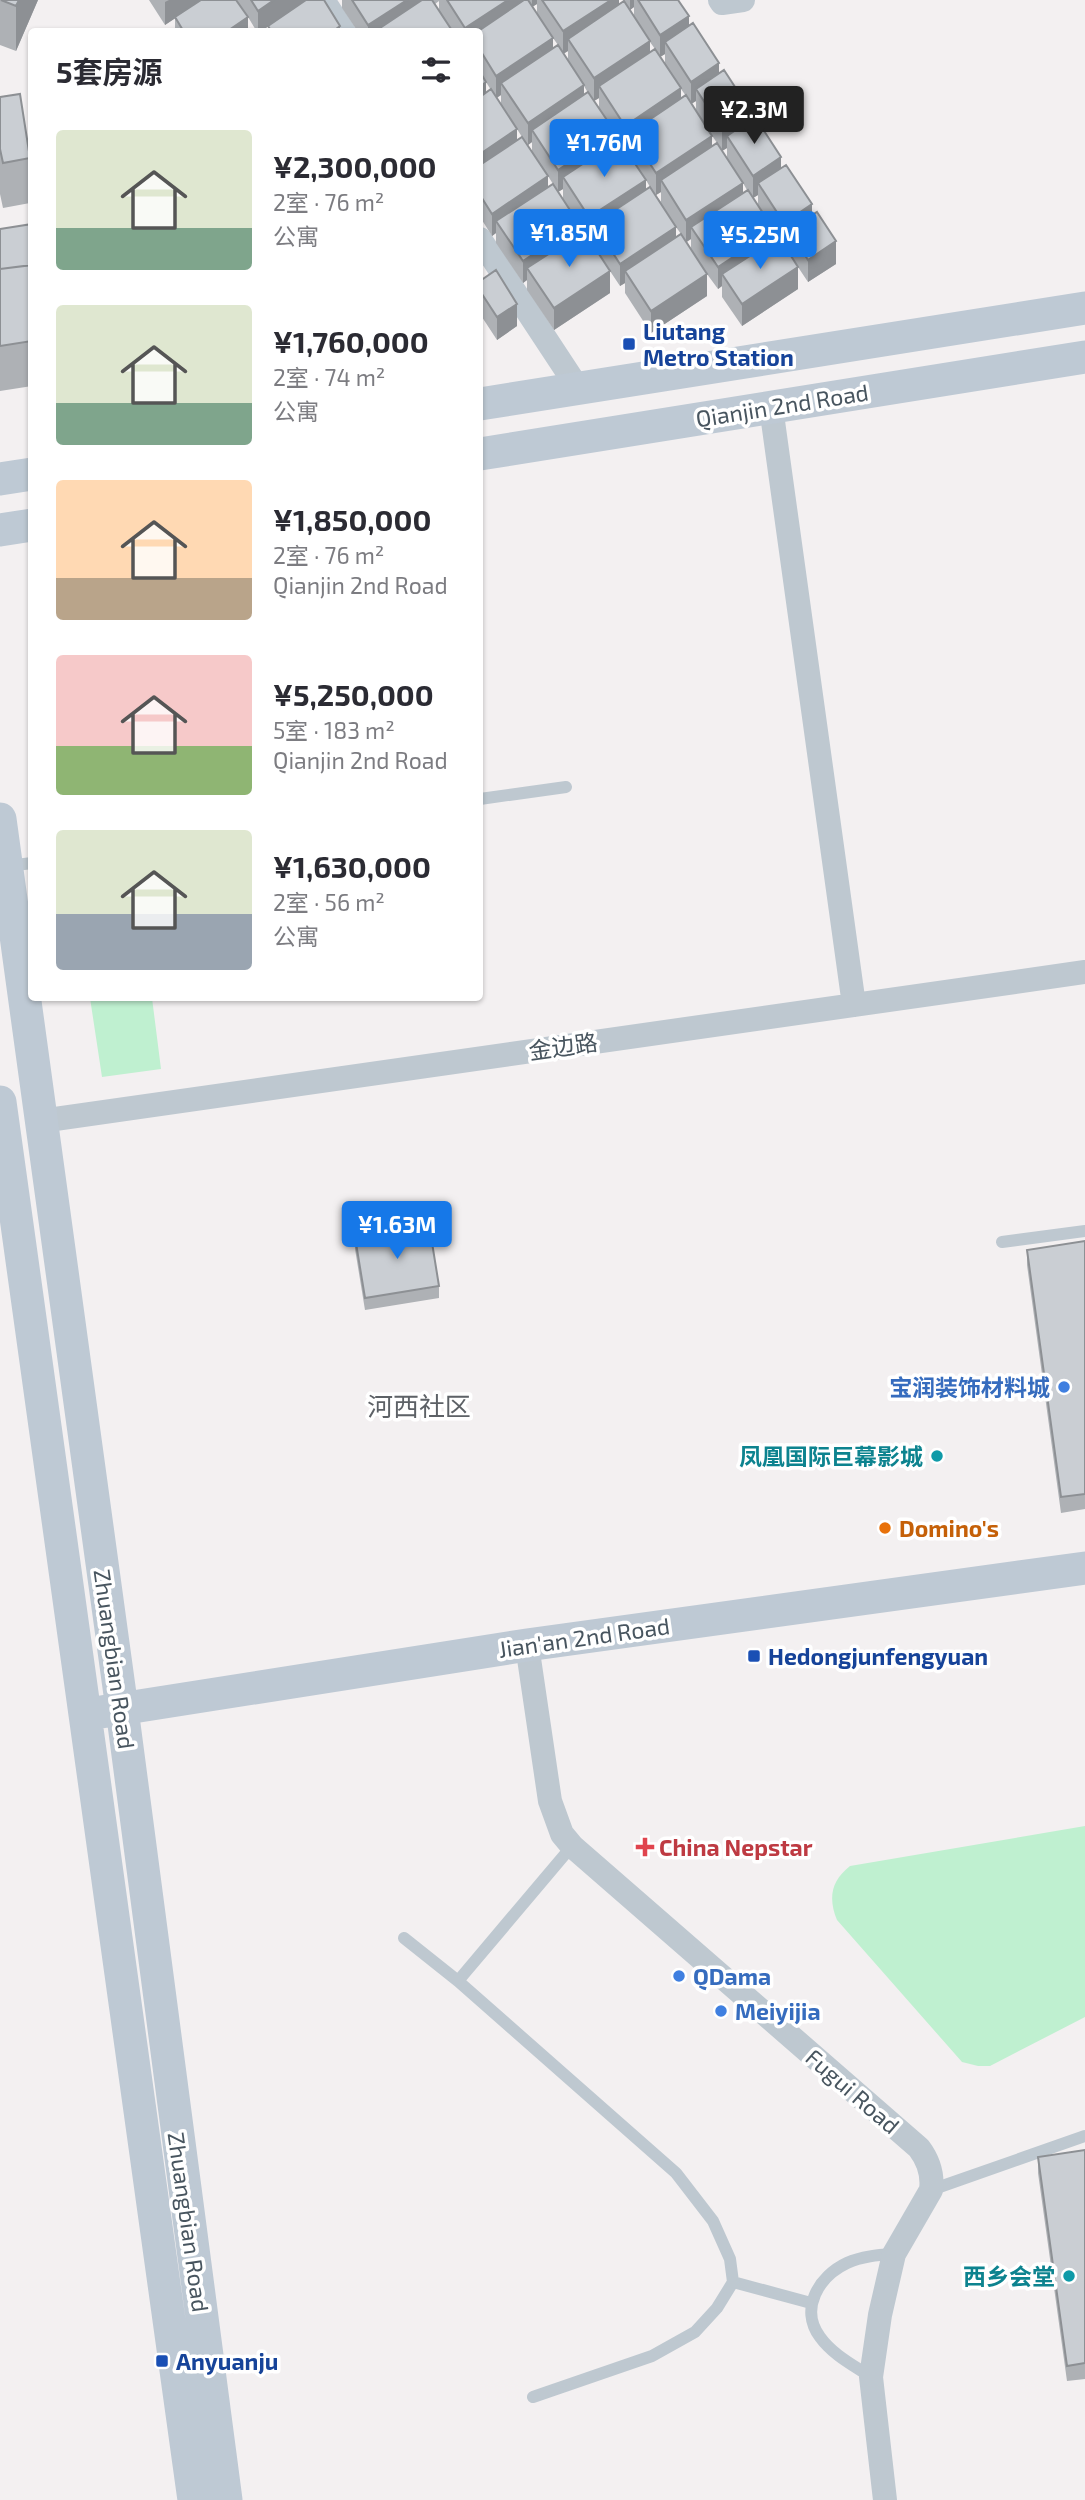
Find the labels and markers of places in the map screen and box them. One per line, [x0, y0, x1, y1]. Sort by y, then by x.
pin: ¥2.3M [705, 86, 803, 146]
pin: ¥1.76M [547, 120, 661, 179]
pin: ¥1.85M [512, 210, 626, 269]
pin: ¥5.25M [703, 212, 817, 271]
place label: Liutang Metro Station [643, 317, 794, 371]
marker: Liutang Metro Station [621, 336, 637, 352]
pin: ¥1.63M [340, 1202, 454, 1261]
place label: 宝润装饰材料城 [889, 1373, 1050, 1401]
marker: 宝润装饰材料城 [1056, 1379, 1072, 1395]
place label: 凤凰国际巨幕影城 [739, 1442, 923, 1470]
marker: 凤凰国际巨幕影城 [929, 1448, 945, 1464]
place label: Domino's [899, 1514, 999, 1542]
marker: Domino's [877, 1520, 893, 1536]
place label: Hedongjunfengyuan [768, 1642, 988, 1670]
marker: Hedongjunfengyuan [746, 1648, 762, 1664]
place label: China Nepstar [659, 1833, 813, 1861]
marker: China Nepstar [637, 1839, 653, 1855]
place label: QDama [693, 1962, 771, 1991]
marker: QDama [671, 1968, 687, 1984]
place label: Meiyijia [735, 1997, 821, 2025]
marker: Meiyijia [713, 2003, 729, 2019]
place label: 西乡会堂 [963, 2262, 1055, 2290]
marker: 西乡会堂 [1061, 2268, 1077, 2284]
place label: Anyuanju [176, 2347, 278, 2375]
marker: Anyuanju [154, 2353, 170, 2369]

